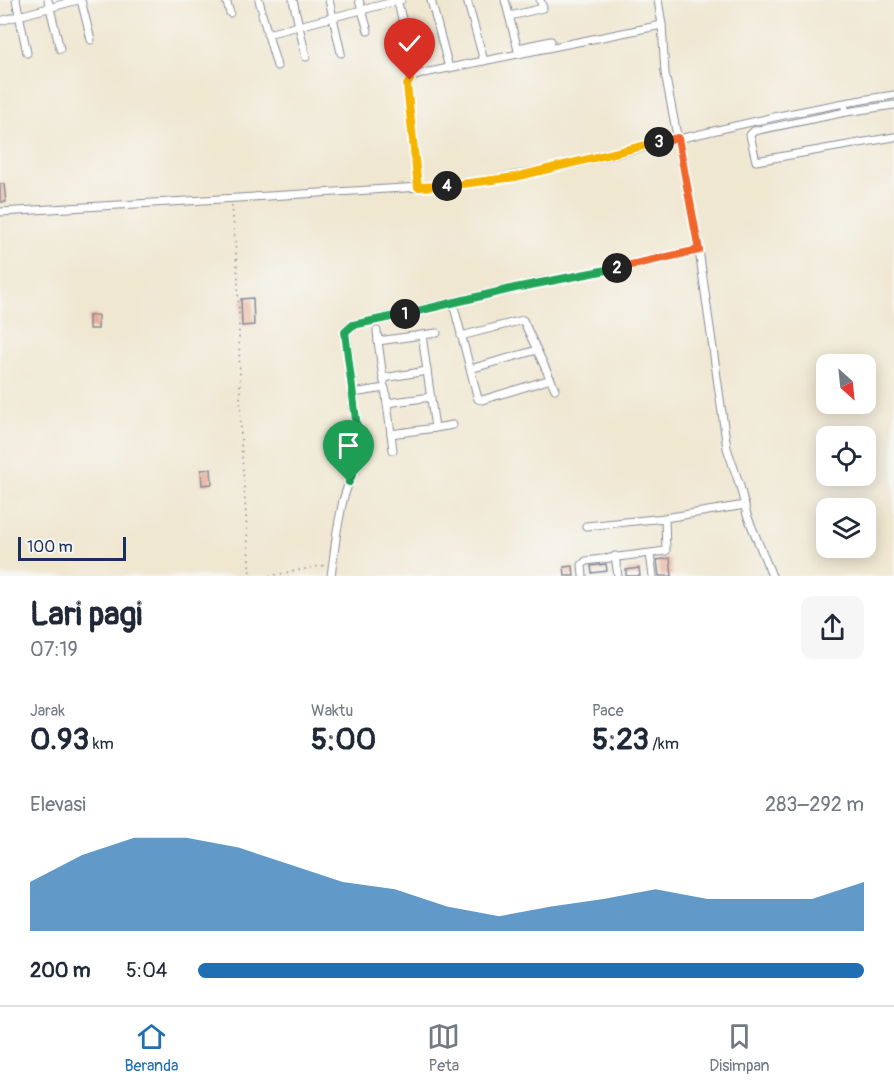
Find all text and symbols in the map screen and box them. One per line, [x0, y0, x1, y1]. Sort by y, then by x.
pin [384, 18, 435, 80]
icon: check [393, 27, 426, 60]
pin: 3 [644, 127, 674, 157]
text: 3 [655, 132, 663, 152]
pin: 4 [432, 171, 462, 201]
text: 4 [442, 176, 452, 196]
pin: 2 [602, 253, 632, 283]
text: 2 [613, 258, 621, 278]
pin: 1 [390, 299, 420, 329]
text: 1 [402, 304, 408, 324]
north arrow [816, 354, 876, 414]
map controls [816, 354, 876, 558]
pin [323, 420, 374, 482]
button: locate [816, 426, 876, 486]
icon: arrive [332, 429, 365, 462]
button: layers [816, 498, 876, 558]
scale bar [18, 534, 126, 562]
text: 100 m [27, 537, 73, 557]
text: Lari pagi [30, 594, 142, 635]
button: share [801, 596, 864, 659]
text: 07:19 [30, 637, 78, 662]
text: Jarak [30, 701, 65, 721]
text: Waktu [311, 701, 353, 721]
text: Pace [592, 701, 624, 721]
text: 0.93 [30, 721, 89, 758]
text: 5:00 [311, 721, 376, 758]
text: 5:23 [592, 721, 649, 758]
text: km [89, 734, 114, 754]
text: /km [649, 734, 679, 754]
text: Elevasi [30, 792, 86, 817]
text: 283–292 m [765, 792, 864, 817]
text: 200 m [30, 958, 91, 983]
text: 5:04 [126, 958, 167, 983]
tab: Beranda [124, 1020, 178, 1076]
tab: Peta [427, 1020, 460, 1076]
tab: Disimpan [709, 1020, 770, 1076]

